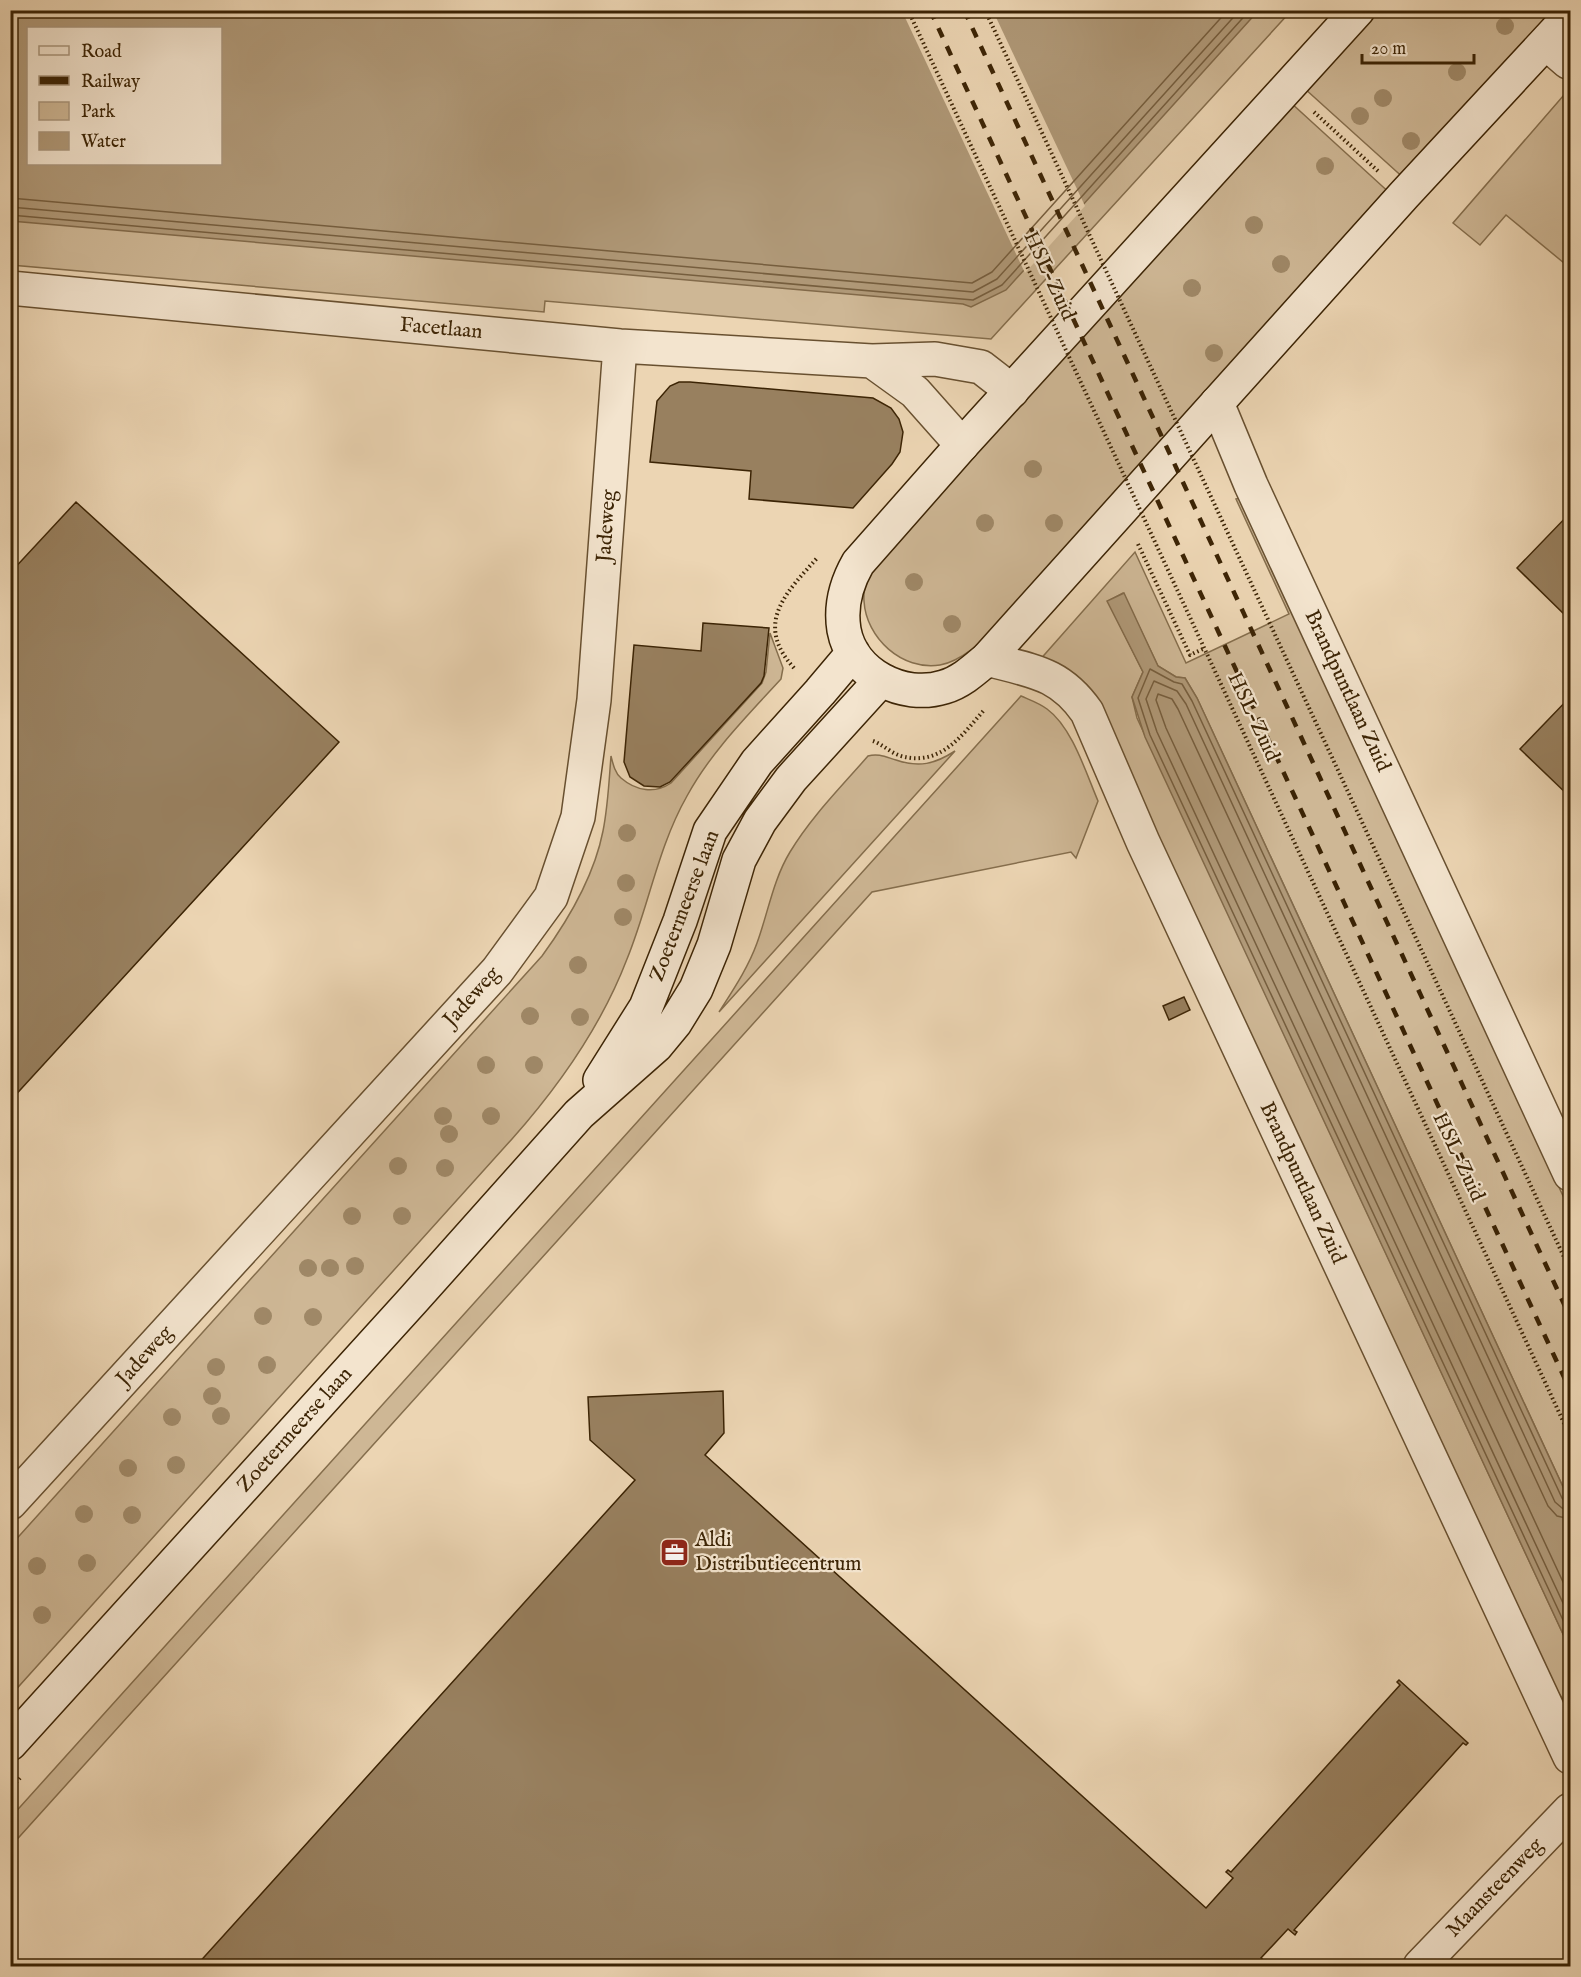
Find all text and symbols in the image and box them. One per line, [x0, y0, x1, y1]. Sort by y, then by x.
legend [27, 27, 222, 165]
scale bar [1362, 27, 1474, 65]
text: 20 m [1371, 38, 1406, 61]
text: Road [81, 41, 122, 64]
text: Railway [81, 71, 140, 94]
text: Park [81, 101, 116, 124]
text: Water [81, 131, 126, 154]
street label: HSL-Zuid [1017, 227, 1082, 326]
street label: Facetlaan [398, 312, 484, 346]
street label: Jadeweg [591, 488, 623, 565]
street label: Brandpuntlaan Zuid [1298, 606, 1397, 777]
street label: HSL-Zuid [1221, 668, 1286, 767]
street label: Zoetermeerse laan [644, 826, 726, 986]
street label: Jadeweg [436, 961, 507, 1035]
street label: Brandpuntlaan Zuid [1253, 1098, 1352, 1269]
street label: HSL-Zuid [1426, 1108, 1491, 1207]
street label: Jadeweg [109, 1320, 180, 1394]
street label: Zoetermeerse laan [231, 1361, 359, 1499]
place label: Aldi Distributiecentrum [694, 1527, 862, 1578]
office icon: Aldi Distributiecentrum [658, 1536, 690, 1568]
street label: Maansteenweg [1441, 1832, 1550, 1944]

